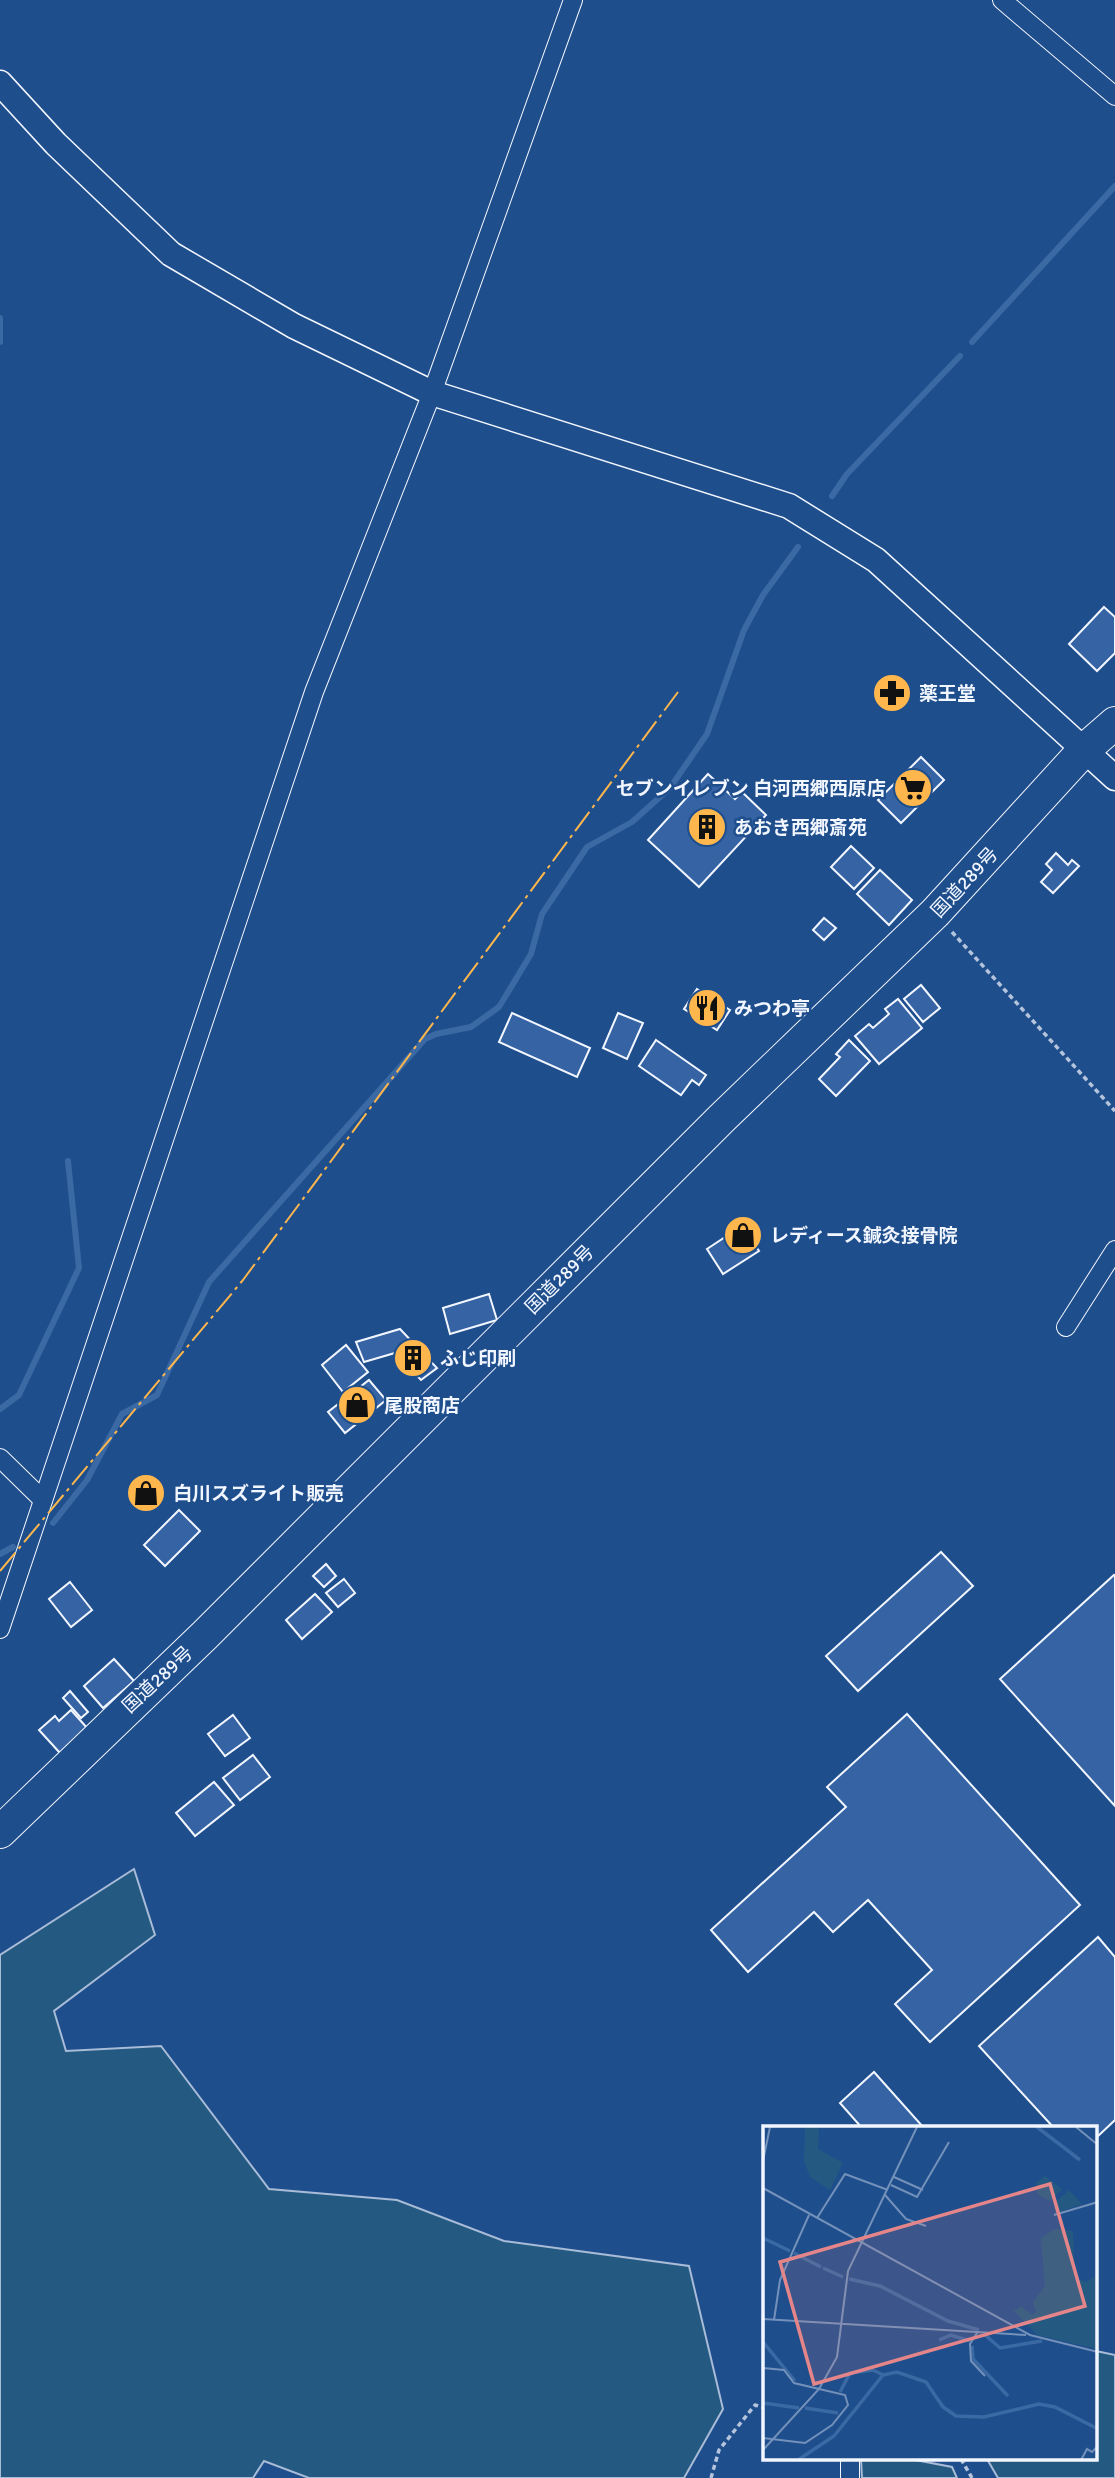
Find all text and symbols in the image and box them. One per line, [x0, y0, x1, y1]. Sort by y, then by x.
pharmacy icon: 薬王堂 [871, 672, 913, 714]
place label: 薬王堂 [919, 682, 976, 706]
supermarket icon: セブンイレブン 白河西郷西原店 [892, 767, 934, 809]
place label: セブンイレブン 白河西郷西原店 [616, 777, 886, 801]
building icon: あおき西郷斎苑 [686, 806, 728, 848]
place label: あおき西郷斎苑 [734, 816, 867, 840]
street label: 国道289号 [926, 842, 1003, 923]
restaurant icon: みつわ亭 [686, 987, 728, 1029]
place label: みつわ亭 [734, 997, 810, 1021]
shop icon: レディース鍼灸接骨院 [722, 1214, 764, 1256]
place label: レディース鍼灸接骨院 [770, 1224, 958, 1248]
street label: 国道289号 [520, 1240, 599, 1319]
building icon: ふじ印刷 [392, 1337, 434, 1379]
place label: ふじ印刷 [440, 1347, 516, 1371]
shop icon: 尾股商店 [336, 1384, 378, 1426]
place label: 尾股商店 [384, 1394, 460, 1418]
shop icon: 白川スズライト販売 [125, 1472, 167, 1514]
place label: 白川スズライト販売 [173, 1482, 344, 1506]
street label: 国道289号 [117, 1641, 198, 1718]
inset map [763, 2126, 1098, 2460]

